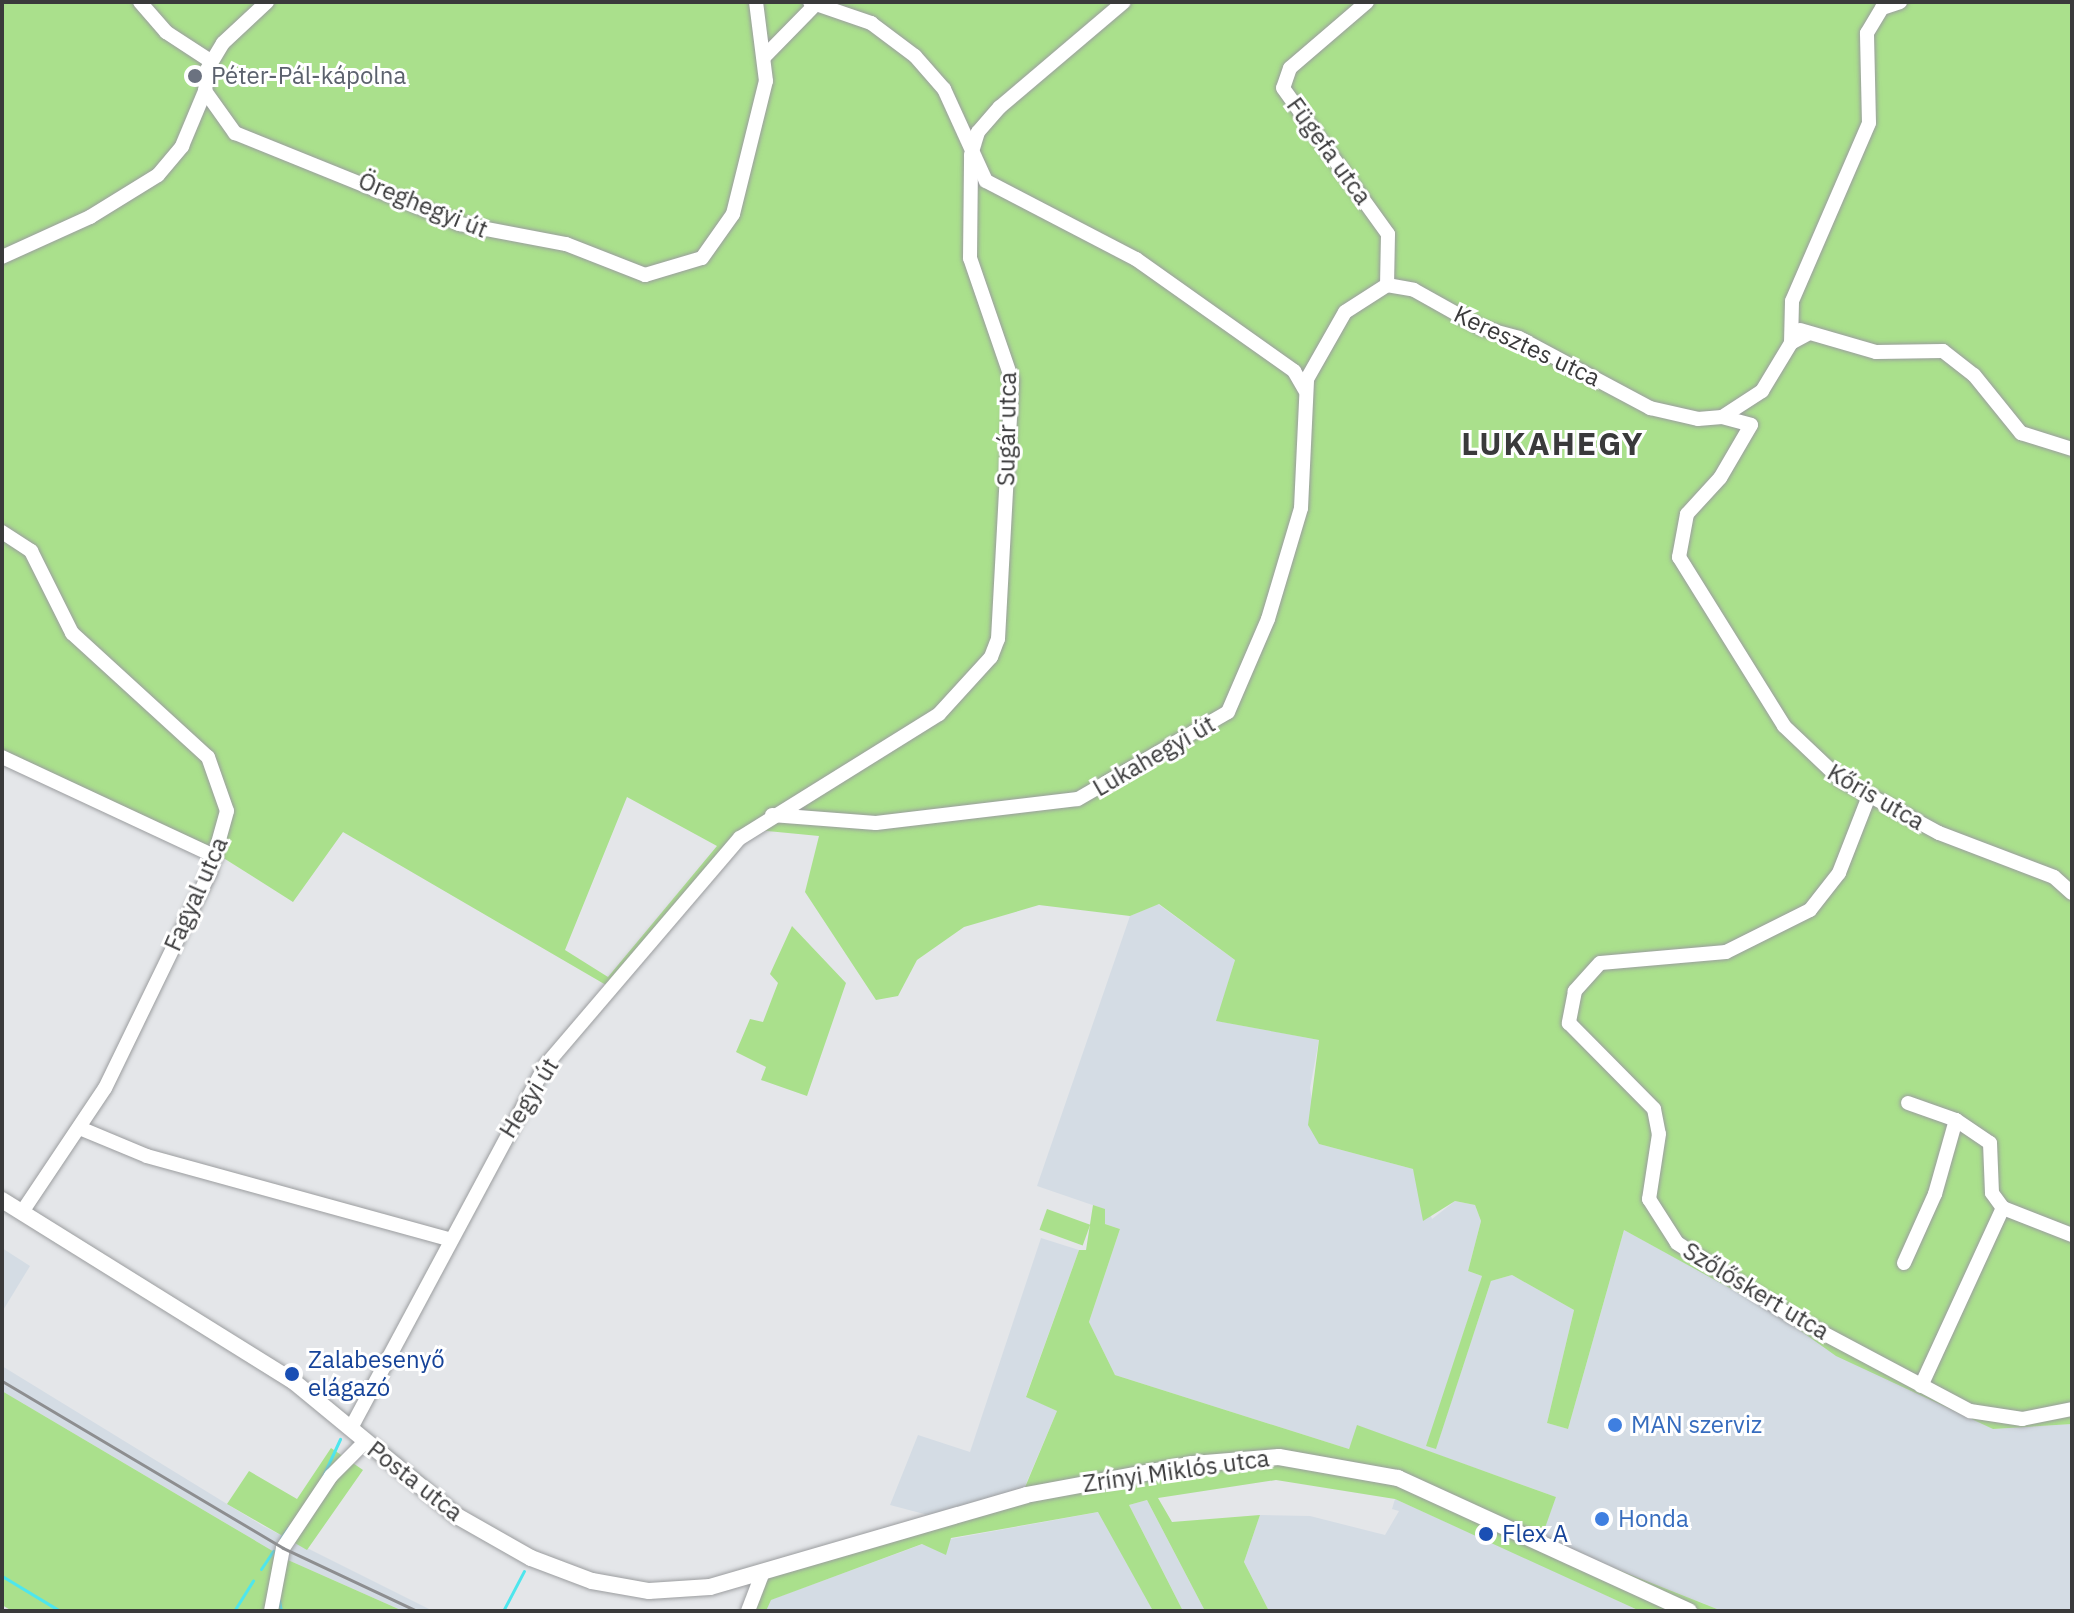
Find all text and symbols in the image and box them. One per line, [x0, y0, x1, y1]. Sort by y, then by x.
place label: Péter-Pál-kápolna [211, 62, 406, 90]
marker: Péter-Pál-kápolna [186, 67, 204, 85]
street label: Fügefa utca [1281, 92, 1377, 210]
street label: Öreghegyi út [354, 166, 492, 244]
street label: Keresztes utca [1449, 300, 1605, 392]
street label: Sugár utca [992, 372, 1022, 486]
district label: LUKAHEGY [1461, 424, 1645, 462]
street label: Lukahegyi út [1088, 710, 1220, 802]
street label: Kőris utca [1822, 758, 1930, 836]
street label: Fagyal utca [158, 833, 234, 955]
street label: Hegyi út [493, 1053, 565, 1143]
street label: Szőlőskert utca [1678, 1236, 1834, 1346]
place label: Zalabesenyő elágazó [308, 1346, 445, 1402]
marker: Zalabesenyő elágazó [283, 1365, 301, 1383]
place label: MAN szerviz [1631, 1411, 1762, 1439]
marker: MAN szerviz [1606, 1416, 1624, 1434]
street label: Posta utca [362, 1435, 468, 1527]
street label: Zrínyi Miklós utca [1081, 1444, 1271, 1498]
place label: Honda [1618, 1505, 1689, 1533]
marker: Honda [1593, 1510, 1611, 1528]
place label: Flex A [1502, 1520, 1568, 1548]
marker: Flex A [1477, 1525, 1495, 1543]

